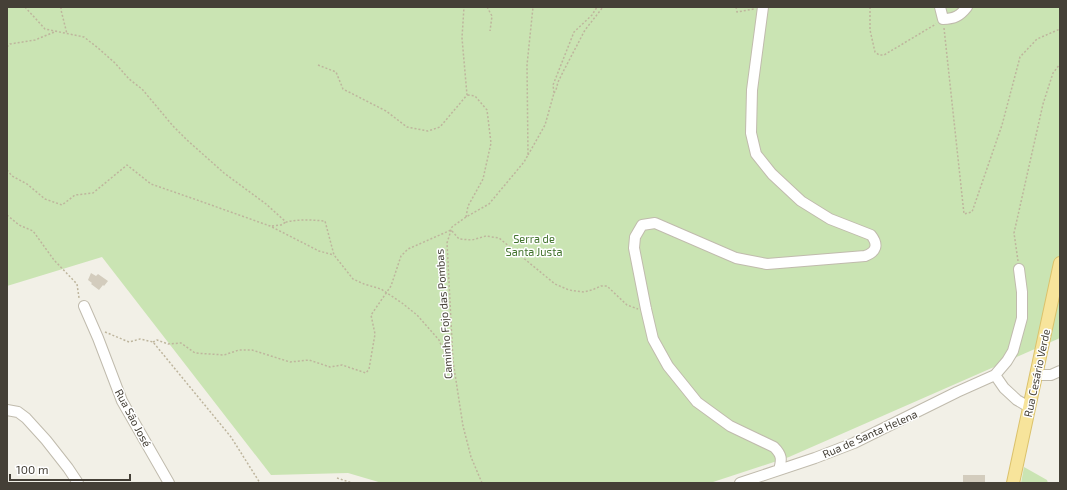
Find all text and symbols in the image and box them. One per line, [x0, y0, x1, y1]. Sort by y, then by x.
park label: Serra de Santa Justa [506, 232, 562, 258]
street label: Caminho Fojo das Pombas [432, 248, 456, 379]
street label: Rua Cesário Verde [1021, 328, 1052, 418]
street label: Rua São José [113, 387, 154, 449]
street label: Rua de Santa Helena [820, 407, 919, 460]
scale bar [10, 456, 130, 482]
text: 100 m [16, 462, 48, 476]

